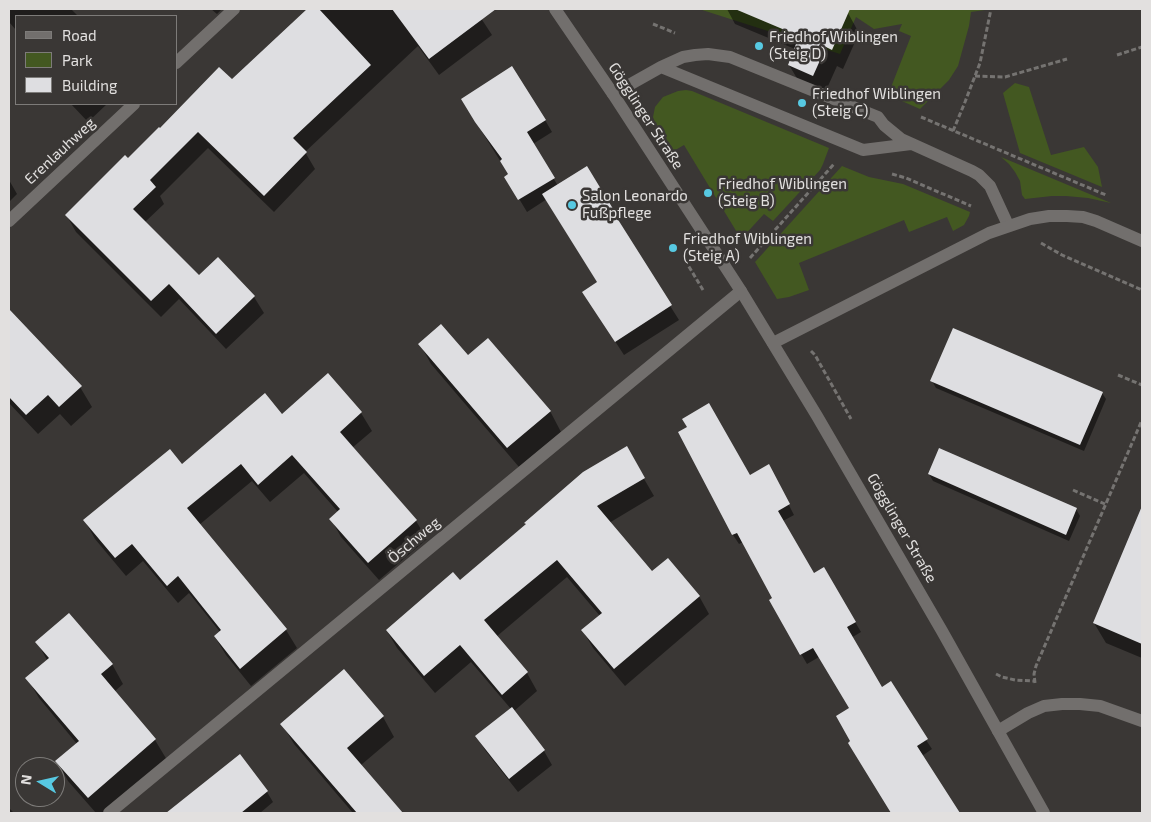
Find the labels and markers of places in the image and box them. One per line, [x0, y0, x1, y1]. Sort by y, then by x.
place label: Friedhof Wiblingen (Steig D) [769, 28, 898, 63]
marker: Friedhof Wiblingen (Steig D) [753, 40, 765, 52]
place label: Friedhof Wiblingen (Steig C) [812, 85, 941, 120]
marker: Friedhof Wiblingen (Steig C) [796, 97, 808, 109]
place label: Friedhof Wiblingen (Steig B) [718, 175, 847, 210]
place label: Salon Leonardo Fußpflege [582, 187, 688, 222]
marker: Friedhof Wiblingen (Steig B) [702, 187, 714, 199]
marker: Salon Leonardo Fußpflege [566, 199, 578, 211]
place label: Friedhof Wiblingen (Steig A) [683, 230, 812, 265]
marker: Friedhof Wiblingen (Steig A) [667, 242, 679, 254]

